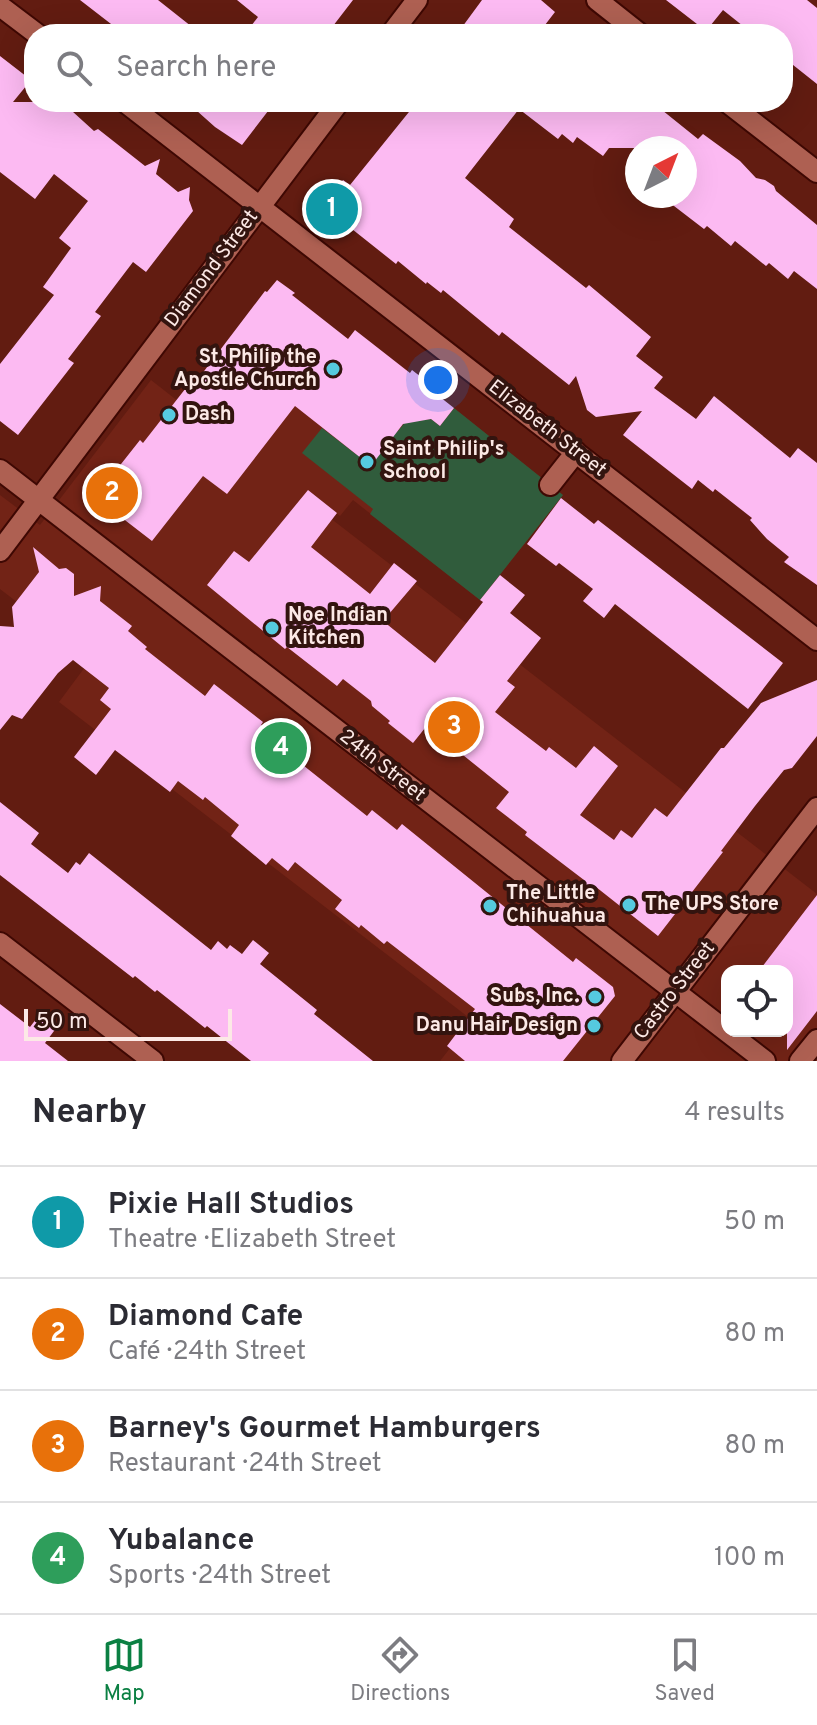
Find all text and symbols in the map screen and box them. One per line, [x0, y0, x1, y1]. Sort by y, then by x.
search box [24, 24, 793, 112]
icon: search [52, 46, 96, 90]
text: Search here [116, 50, 276, 87]
north arrow [625, 136, 697, 208]
pin: 1 [306, 179, 358, 239]
street label: Diamond Street [159, 205, 265, 333]
place label: St. Philip the Apostle Church [174, 345, 317, 394]
marker: St. Philip the Apostle Church [324, 360, 342, 378]
your location [418, 360, 458, 400]
street label: Elizabeth Street [483, 375, 611, 483]
place label: Dash [185, 402, 232, 428]
marker: Dash [160, 406, 178, 424]
place label: Saint Philip's School [383, 437, 505, 486]
marker: Saint Philip's School [358, 453, 376, 471]
pin: 2 [86, 463, 138, 523]
place label: Noe Indian Kitchen [288, 603, 388, 652]
marker: Noe Indian Kitchen [263, 619, 281, 637]
pin: 3 [428, 697, 480, 757]
pin: 4 [255, 718, 307, 778]
street label: 24th Street [334, 724, 430, 808]
place label: The Little Chihuahua [506, 881, 606, 930]
place label: The UPS Store [645, 892, 779, 918]
marker: The UPS Store [620, 896, 638, 914]
marker: The Little Chihuahua [481, 897, 499, 915]
street label: Castro Street [629, 937, 721, 1045]
map controls [721, 965, 793, 1037]
button: locate [721, 965, 793, 1037]
place label: Subs, Inc. [490, 984, 579, 1010]
marker: Subs, Inc. [586, 988, 604, 1006]
scale bar [24, 1005, 232, 1041]
text: 50 m [36, 1009, 88, 1036]
place label: Danu Hair Design [416, 1013, 578, 1039]
marker: Danu Hair Design [585, 1017, 603, 1035]
text: Nearby [32, 1092, 147, 1135]
text: 4 results [684, 1097, 785, 1130]
text: Pixie Hall Studios [108, 1187, 354, 1224]
text: 1 [53, 1206, 63, 1239]
text: 50 m [724, 1206, 785, 1239]
text: Theatre · Elizabeth Street [108, 1224, 396, 1257]
text: Diamond Cafe [108, 1299, 303, 1336]
text: 2 [50, 1318, 66, 1351]
text: 80 m [725, 1318, 785, 1351]
text: Café · 24th Street [108, 1336, 306, 1369]
text: Barney's Gourmet Hamburgers [108, 1411, 541, 1448]
text: 3 [50, 1430, 66, 1463]
text: 80 m [725, 1430, 785, 1463]
text: Restaurant · 24th Street [108, 1448, 382, 1481]
text: Yubalance [108, 1523, 254, 1560]
text: 4 [50, 1542, 66, 1575]
text: 100 m [714, 1542, 785, 1575]
text: Sports · 24th Street [108, 1560, 331, 1593]
tab: Map [102, 1633, 146, 1708]
tab: Directions [350, 1633, 450, 1708]
tab: Saved [654, 1633, 715, 1708]

